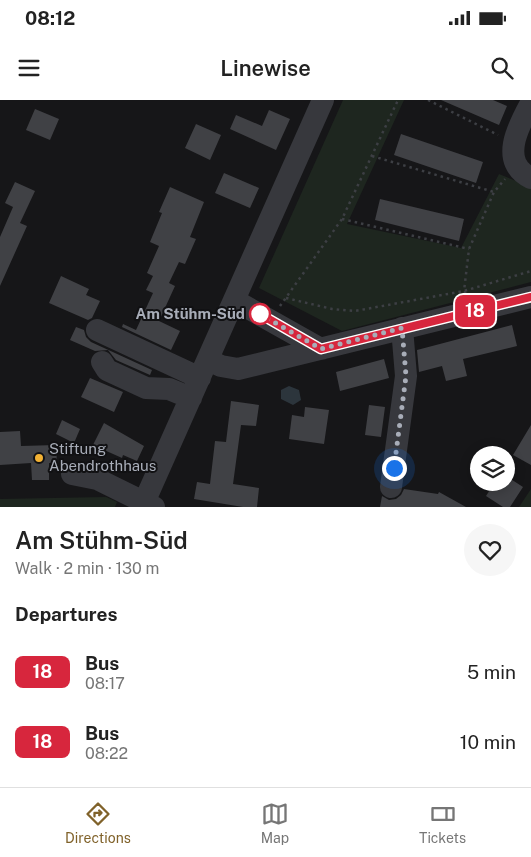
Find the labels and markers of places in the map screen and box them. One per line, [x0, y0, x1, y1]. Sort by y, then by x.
marker: Am Stühm-Süd [249, 303, 271, 325]
place label: Am Stühm-Süd [136, 305, 245, 322]
place label: Stiftung Abendrothhaus [49, 440, 156, 474]
marker: Stiftung Abendrothhaus [33, 452, 45, 464]

